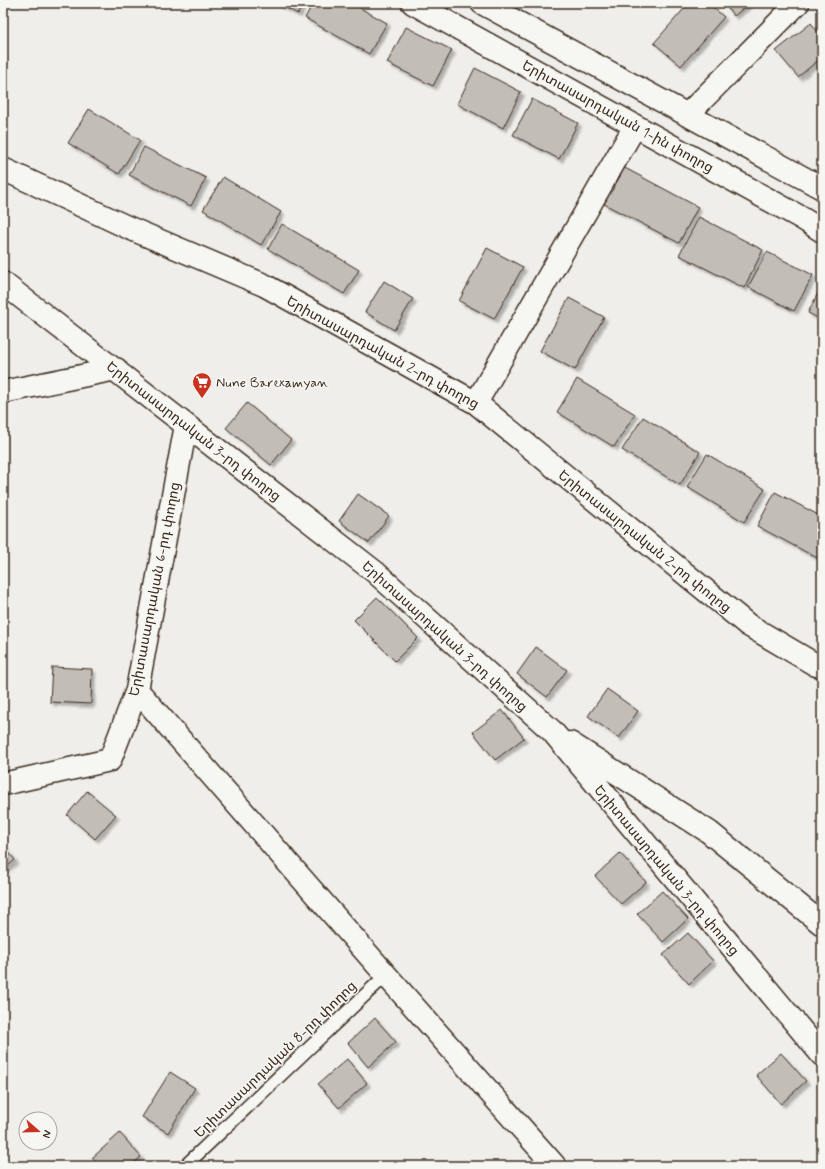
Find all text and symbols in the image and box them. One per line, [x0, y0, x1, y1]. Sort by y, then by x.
street label: Երիտասարդական 1-ին փողոց [518, 57, 717, 177]
street label: Երիտասարդական 2-րդ փողոց [283, 292, 482, 414]
street label: Երիտասարդական 3-րդ փողոց [102, 358, 284, 506]
supermarket icon: Nune Barexamyan [191, 371, 213, 399]
place label: Nune Barexamyan [216, 374, 328, 392]
street label: Երիտասարդական 2-րդ փողոց [554, 466, 735, 617]
street label: Երիտասարդական 6-րդ փողոց [125, 480, 185, 698]
street label: Երիտասարդական 3-րդ փողոց [358, 557, 531, 716]
street label: Երիտասարդական 3-րդ փողոց [590, 782, 743, 960]
street label: Երիտասարդական 8-րդ փողոց [191, 977, 361, 1142]
north arrow [18, 1111, 58, 1151]
text: N [39, 1128, 54, 1140]

